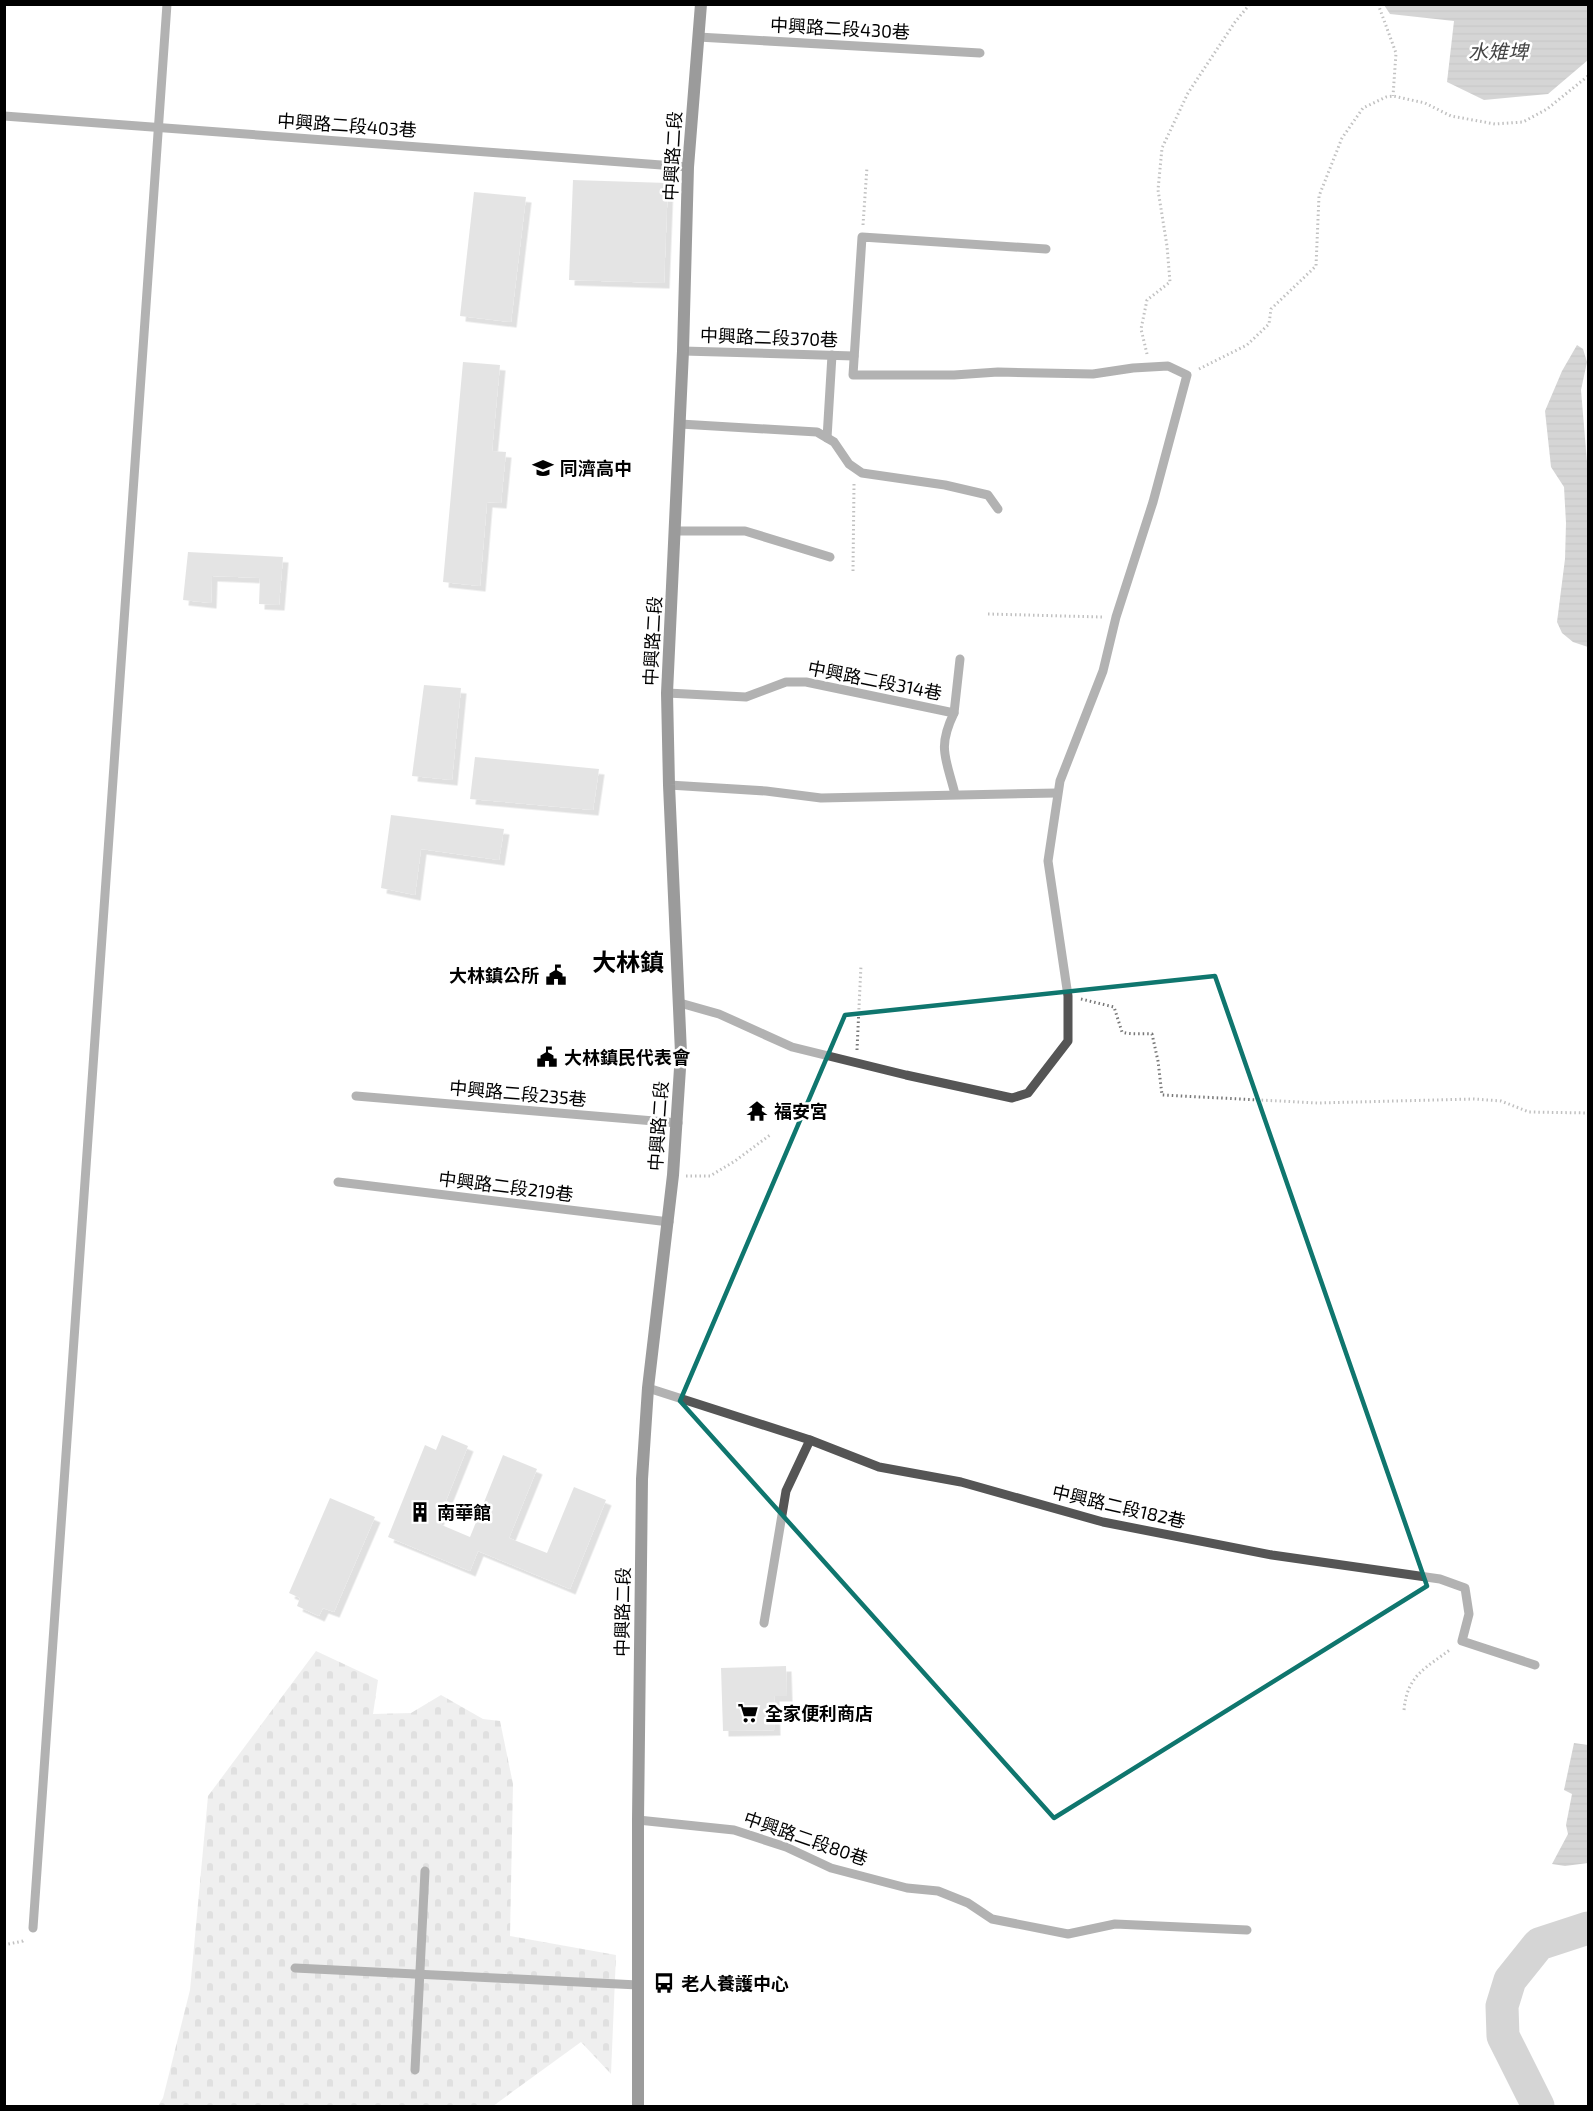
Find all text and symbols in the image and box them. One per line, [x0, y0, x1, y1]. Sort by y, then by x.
street label: 中興路二段430巷 [770, 13, 910, 43]
water label: 水雉埤 [1468, 39, 1530, 63]
street label: 中興路二段403巷 [276, 109, 418, 141]
street label: 中興路二段 [659, 110, 685, 202]
street label: 中興路二段370巷 [700, 324, 838, 350]
school or university icon: 同濟高中 [531, 456, 555, 480]
place label: 同濟高中 [560, 457, 632, 479]
street label: 中興路二段 [639, 595, 665, 687]
street label: 中興路二段314巷 [806, 656, 944, 704]
district label: 大林鎮 [592, 947, 664, 976]
public building icon: 大林鎮公所 [544, 963, 568, 987]
place label: 大林鎮公所 [449, 964, 539, 986]
public building icon: 大林鎮民代表會 [535, 1045, 559, 1069]
place label: 大林鎮民代表會 [564, 1046, 691, 1068]
street label: 中興路二段235巷 [448, 1076, 588, 1110]
street label: 中興路二段 [644, 1080, 672, 1172]
temple icon: 福安宮 [745, 1099, 769, 1123]
place label: 福安宮 [774, 1100, 828, 1122]
street label: 中興路二段219巷 [437, 1167, 575, 1205]
street label: 中興路二段182巷 [1050, 1480, 1188, 1532]
building icon: 南華館 [408, 1500, 432, 1524]
place label: 南華館 [437, 1501, 491, 1523]
street label: 中興路二段 [610, 1567, 634, 1657]
supermarket icon: 全家便利商店 [736, 1701, 760, 1725]
place label: 全家便利商店 [765, 1702, 873, 1724]
street label: 中興路二段80巷 [741, 1806, 871, 1870]
bus stop icon: 老人養護中心 [652, 1971, 676, 1995]
place label: 老人養護中心 [681, 1972, 789, 1994]

